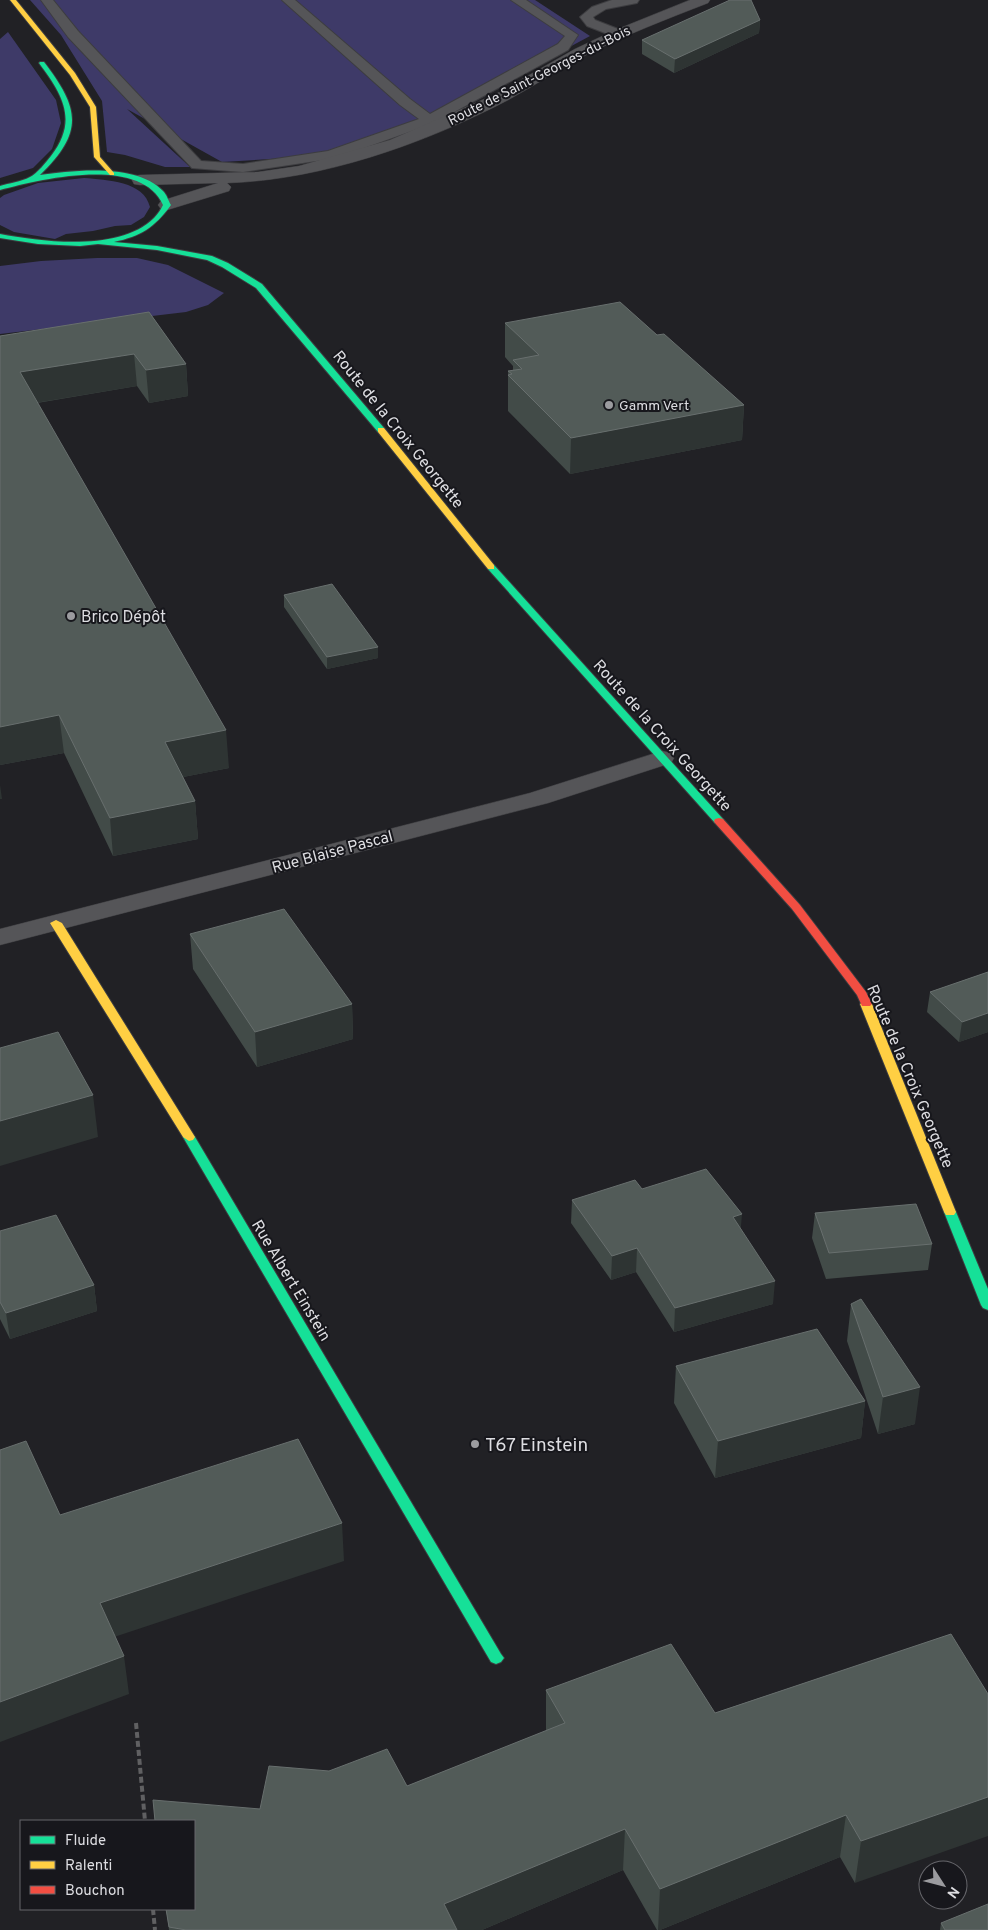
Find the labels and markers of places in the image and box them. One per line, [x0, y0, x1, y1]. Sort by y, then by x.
place label: Gamm Vert [619, 398, 689, 415]
marker: Gamm Vert [603, 399, 615, 411]
place label: Brico Dépôt [81, 608, 166, 628]
marker: Brico Dépôt [65, 610, 77, 622]
place label: T67 Einstein [485, 1434, 588, 1458]
marker: T67 Einstein [469, 1438, 481, 1450]

